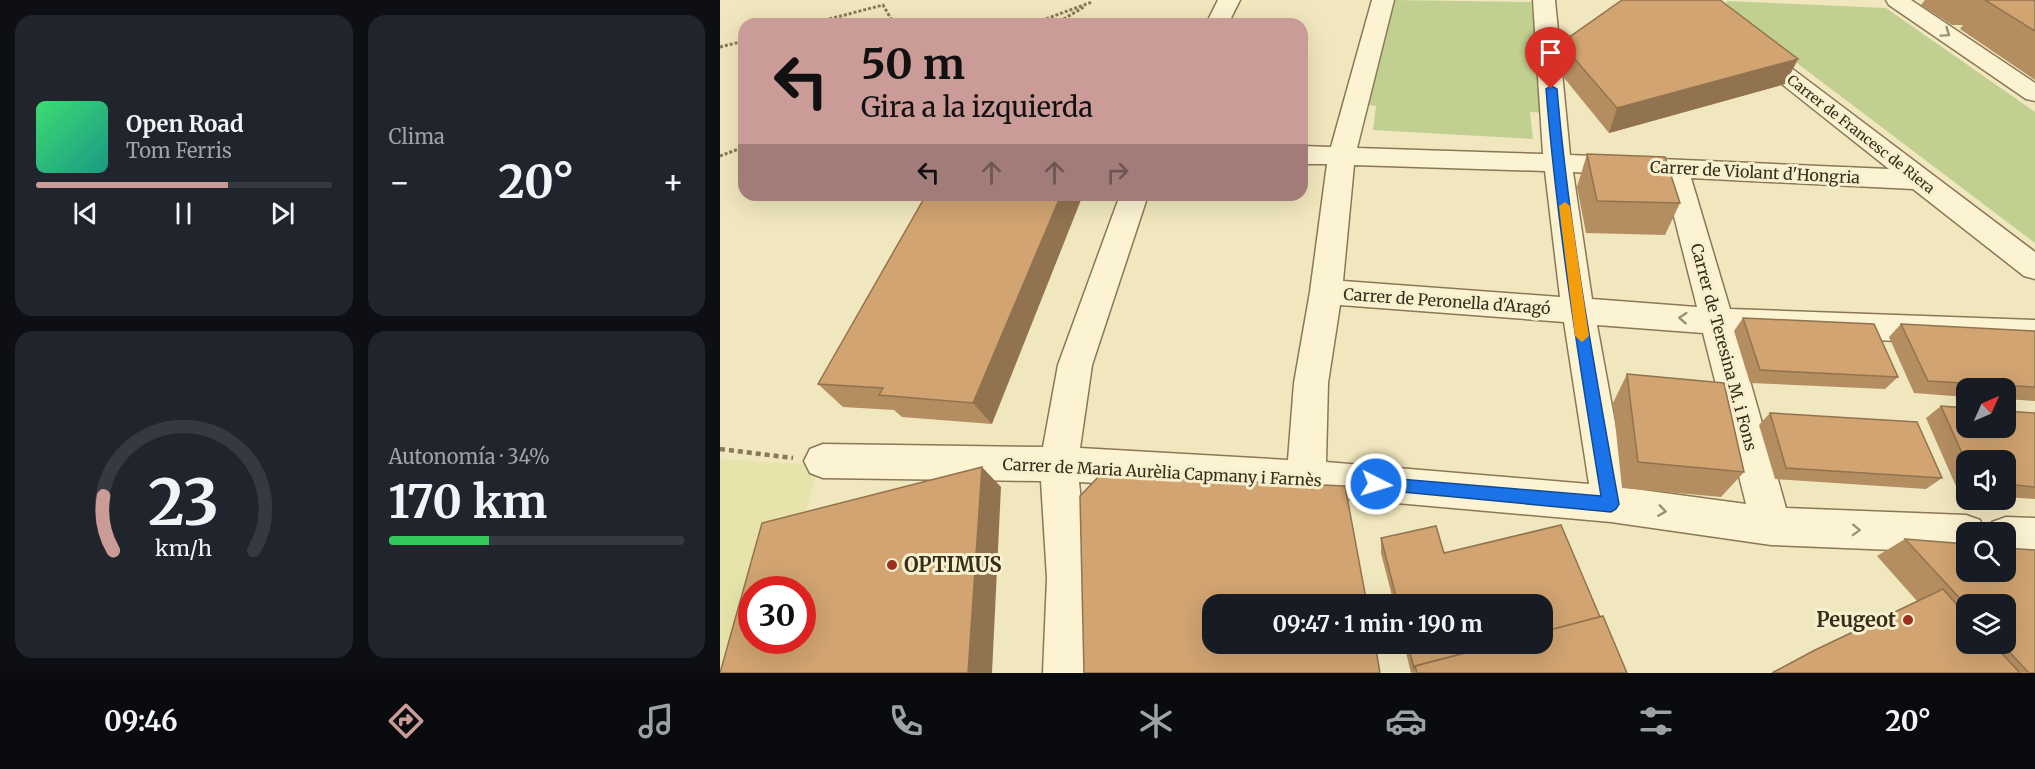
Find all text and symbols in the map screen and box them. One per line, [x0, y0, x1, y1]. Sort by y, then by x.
one-way arrow [1940, 25, 1950, 37]
pin [1525, 27, 1576, 89]
icon: arrive [1534, 36, 1567, 69]
text: 50 m [861, 38, 965, 90]
icon: left [762, 42, 840, 120]
street label: Carrer de Francesc de Riera [1784, 71, 1939, 198]
text: Gira a la izquierda [861, 90, 1093, 124]
text: Open Road [126, 110, 244, 138]
text: Clima [389, 124, 445, 149]
text: Tom Ferris [126, 138, 232, 163]
text: 20° [498, 154, 574, 210]
icon: left [912, 156, 945, 189]
icon: ahead [975, 156, 1008, 189]
icon: ahead [1038, 156, 1071, 189]
icon: right [1101, 156, 1134, 189]
street label: Carrer de Violant d'Hongria [1649, 157, 1861, 188]
text: − [389, 162, 411, 203]
text: + [662, 162, 684, 203]
icon: previous [69, 197, 102, 230]
icon: pause [167, 197, 200, 230]
icon: next [266, 197, 299, 230]
street label: Carrer de Teresina M. i Fons [1687, 241, 1761, 453]
street label: Carrer de Peronella d'Aragó [1343, 284, 1551, 318]
one-way arrow [1678, 312, 1687, 325]
north arrow [1956, 378, 2016, 438]
map controls [1956, 378, 2016, 654]
text: Autonomía · 34% [389, 444, 550, 469]
button: sound [1956, 450, 2016, 510]
position arrow [1344, 452, 1408, 516]
street label: Carrer de Maria Aurèlia Capmany i Farnès [1002, 454, 1322, 490]
text: 23 [148, 464, 219, 542]
text: 170 km [389, 474, 547, 530]
one-way arrow [1657, 504, 1666, 517]
button: search [1956, 522, 2016, 582]
one-way arrow [1851, 523, 1860, 536]
text: km/h [155, 536, 212, 563]
place label: OPTIMUS [904, 552, 1001, 577]
marker: OPTIMUS [885, 558, 899, 572]
speed limit sign: 30 [738, 576, 816, 654]
button: layers [1956, 594, 2016, 654]
place label: Peugeot [1816, 607, 1896, 632]
text: 09:47 · 1 min · 190 m [1272, 610, 1483, 638]
marker: Peugeot [1901, 613, 1915, 627]
icon: directions [385, 700, 427, 742]
icon: music [635, 700, 677, 742]
icon: phone [885, 700, 927, 742]
icon: climate [1135, 700, 1177, 742]
icon: car [1385, 700, 1427, 742]
icon: filters [1635, 700, 1677, 742]
text: 09:46 [104, 704, 178, 738]
text: 20° [1885, 704, 1931, 738]

